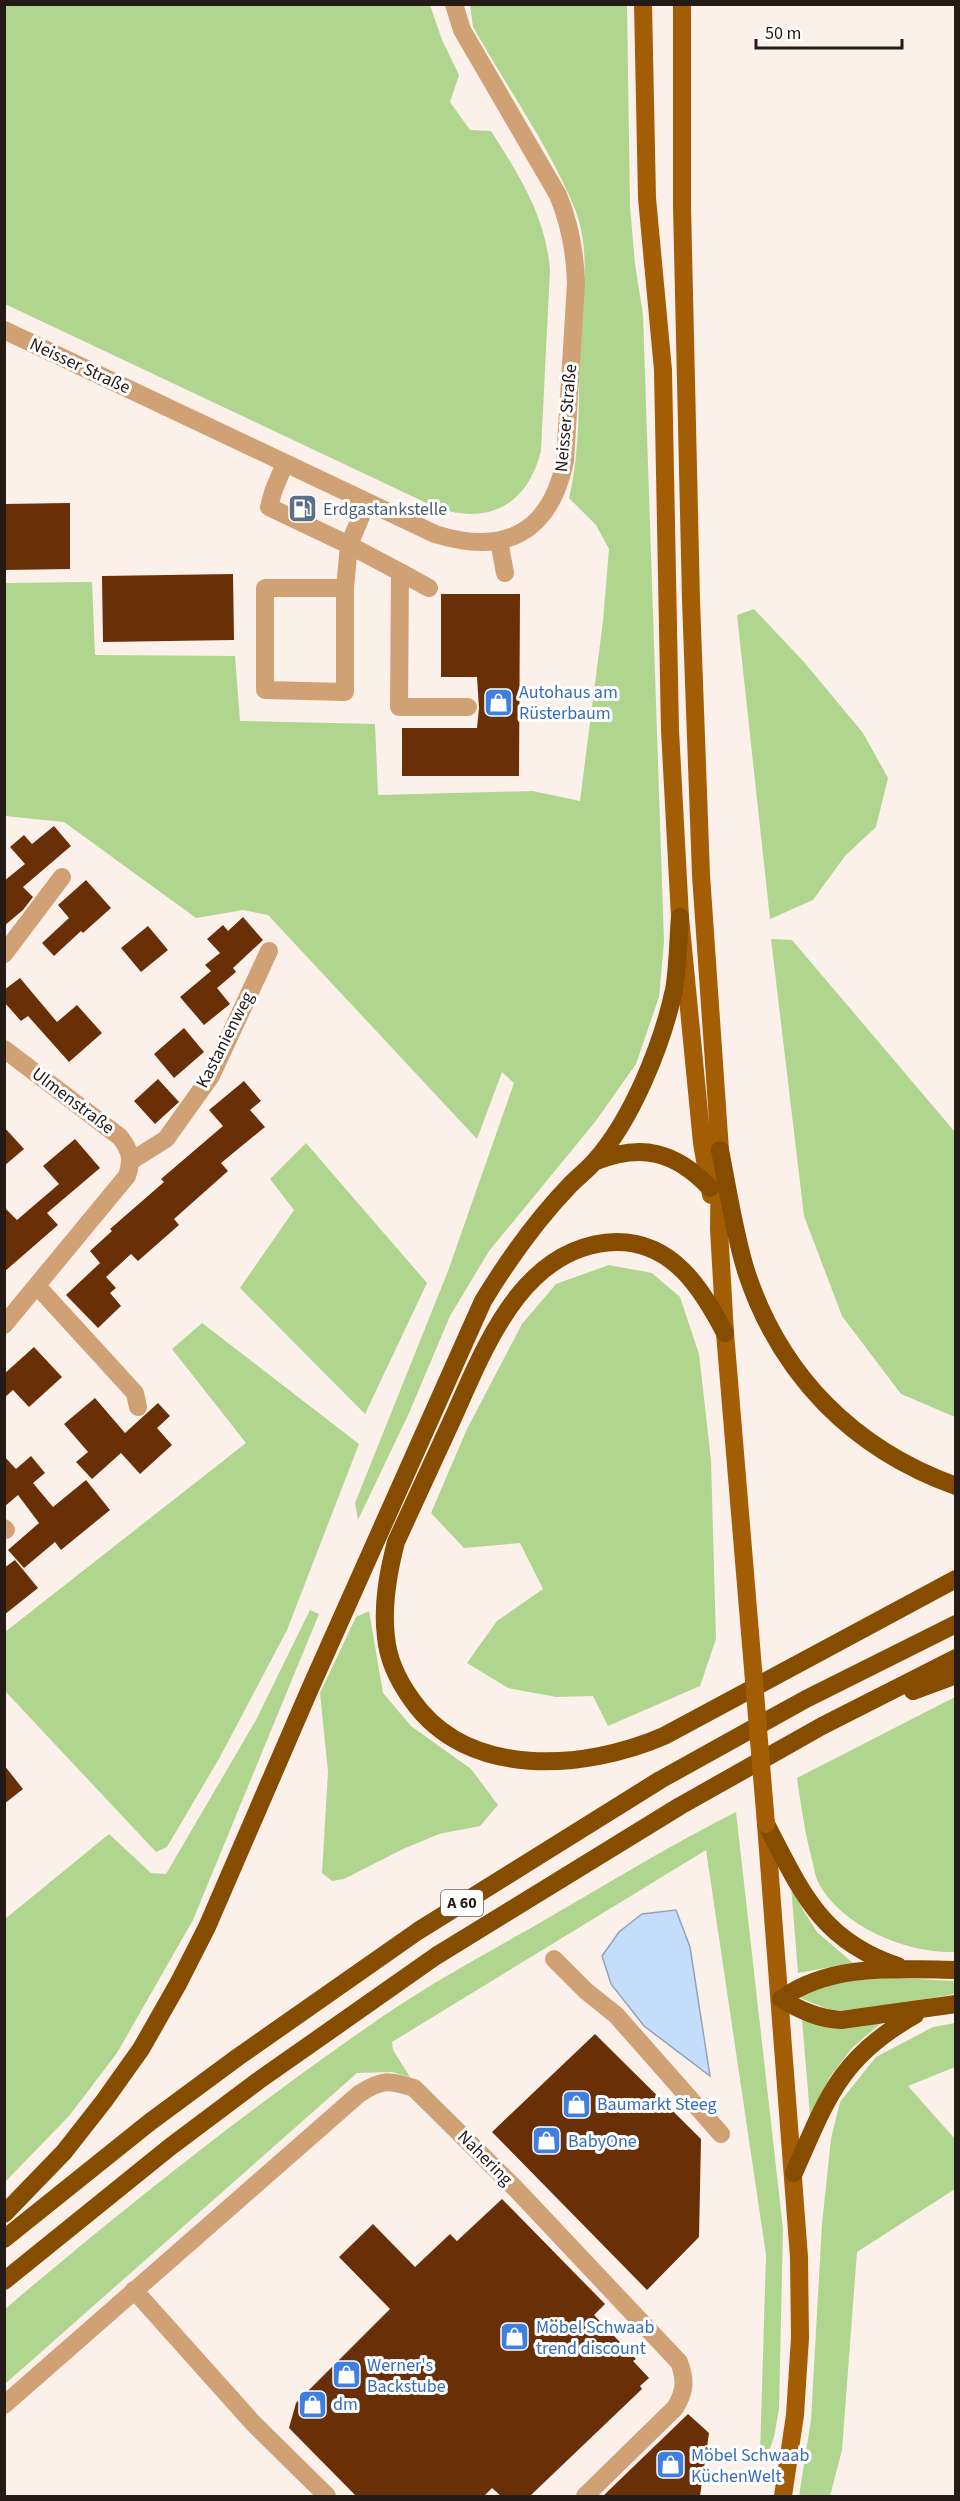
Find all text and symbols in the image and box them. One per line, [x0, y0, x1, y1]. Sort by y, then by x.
scale bar [756, 12, 902, 50]
text: 50 m [765, 21, 801, 46]
street label: Neisser Straße [26, 332, 134, 400]
street label: Neisser Straße [549, 363, 583, 473]
fuel station icon: Erdgastankstelle [286, 493, 318, 525]
place label: Erdgastankstelle [323, 497, 447, 522]
place label: Autohaus am Rüsterbaum [519, 680, 618, 726]
shop icon: Autohaus am Rüsterbaum [482, 686, 514, 718]
street label: Kastanienweg [190, 987, 260, 1093]
street label: Ulmenstraße [27, 1062, 119, 1140]
road number: A 60 [441, 1890, 483, 1916]
shop icon: Baumarkt Steeg [560, 2088, 592, 2120]
place label: Baumarkt Steeg [597, 2092, 717, 2117]
street label: Nahering [452, 2125, 518, 2191]
shop icon: BabyOne [531, 2125, 563, 2157]
place label: BabyOne [568, 2129, 637, 2154]
place label: Möbel Schwaab trend discount [536, 2315, 654, 2361]
shop icon: Möbel Schwaab trend discount [499, 2321, 531, 2353]
place label: Werner's Backstube [367, 2353, 446, 2399]
shop icon: Werner's Backstube [330, 2359, 362, 2391]
shop icon: dm [296, 2388, 328, 2420]
place label: dm [333, 2392, 358, 2417]
place label: Möbel Schwaab KüchenWelt [691, 2443, 809, 2489]
shop icon: Möbel Schwaab KüchenWelt [654, 2449, 686, 2481]

